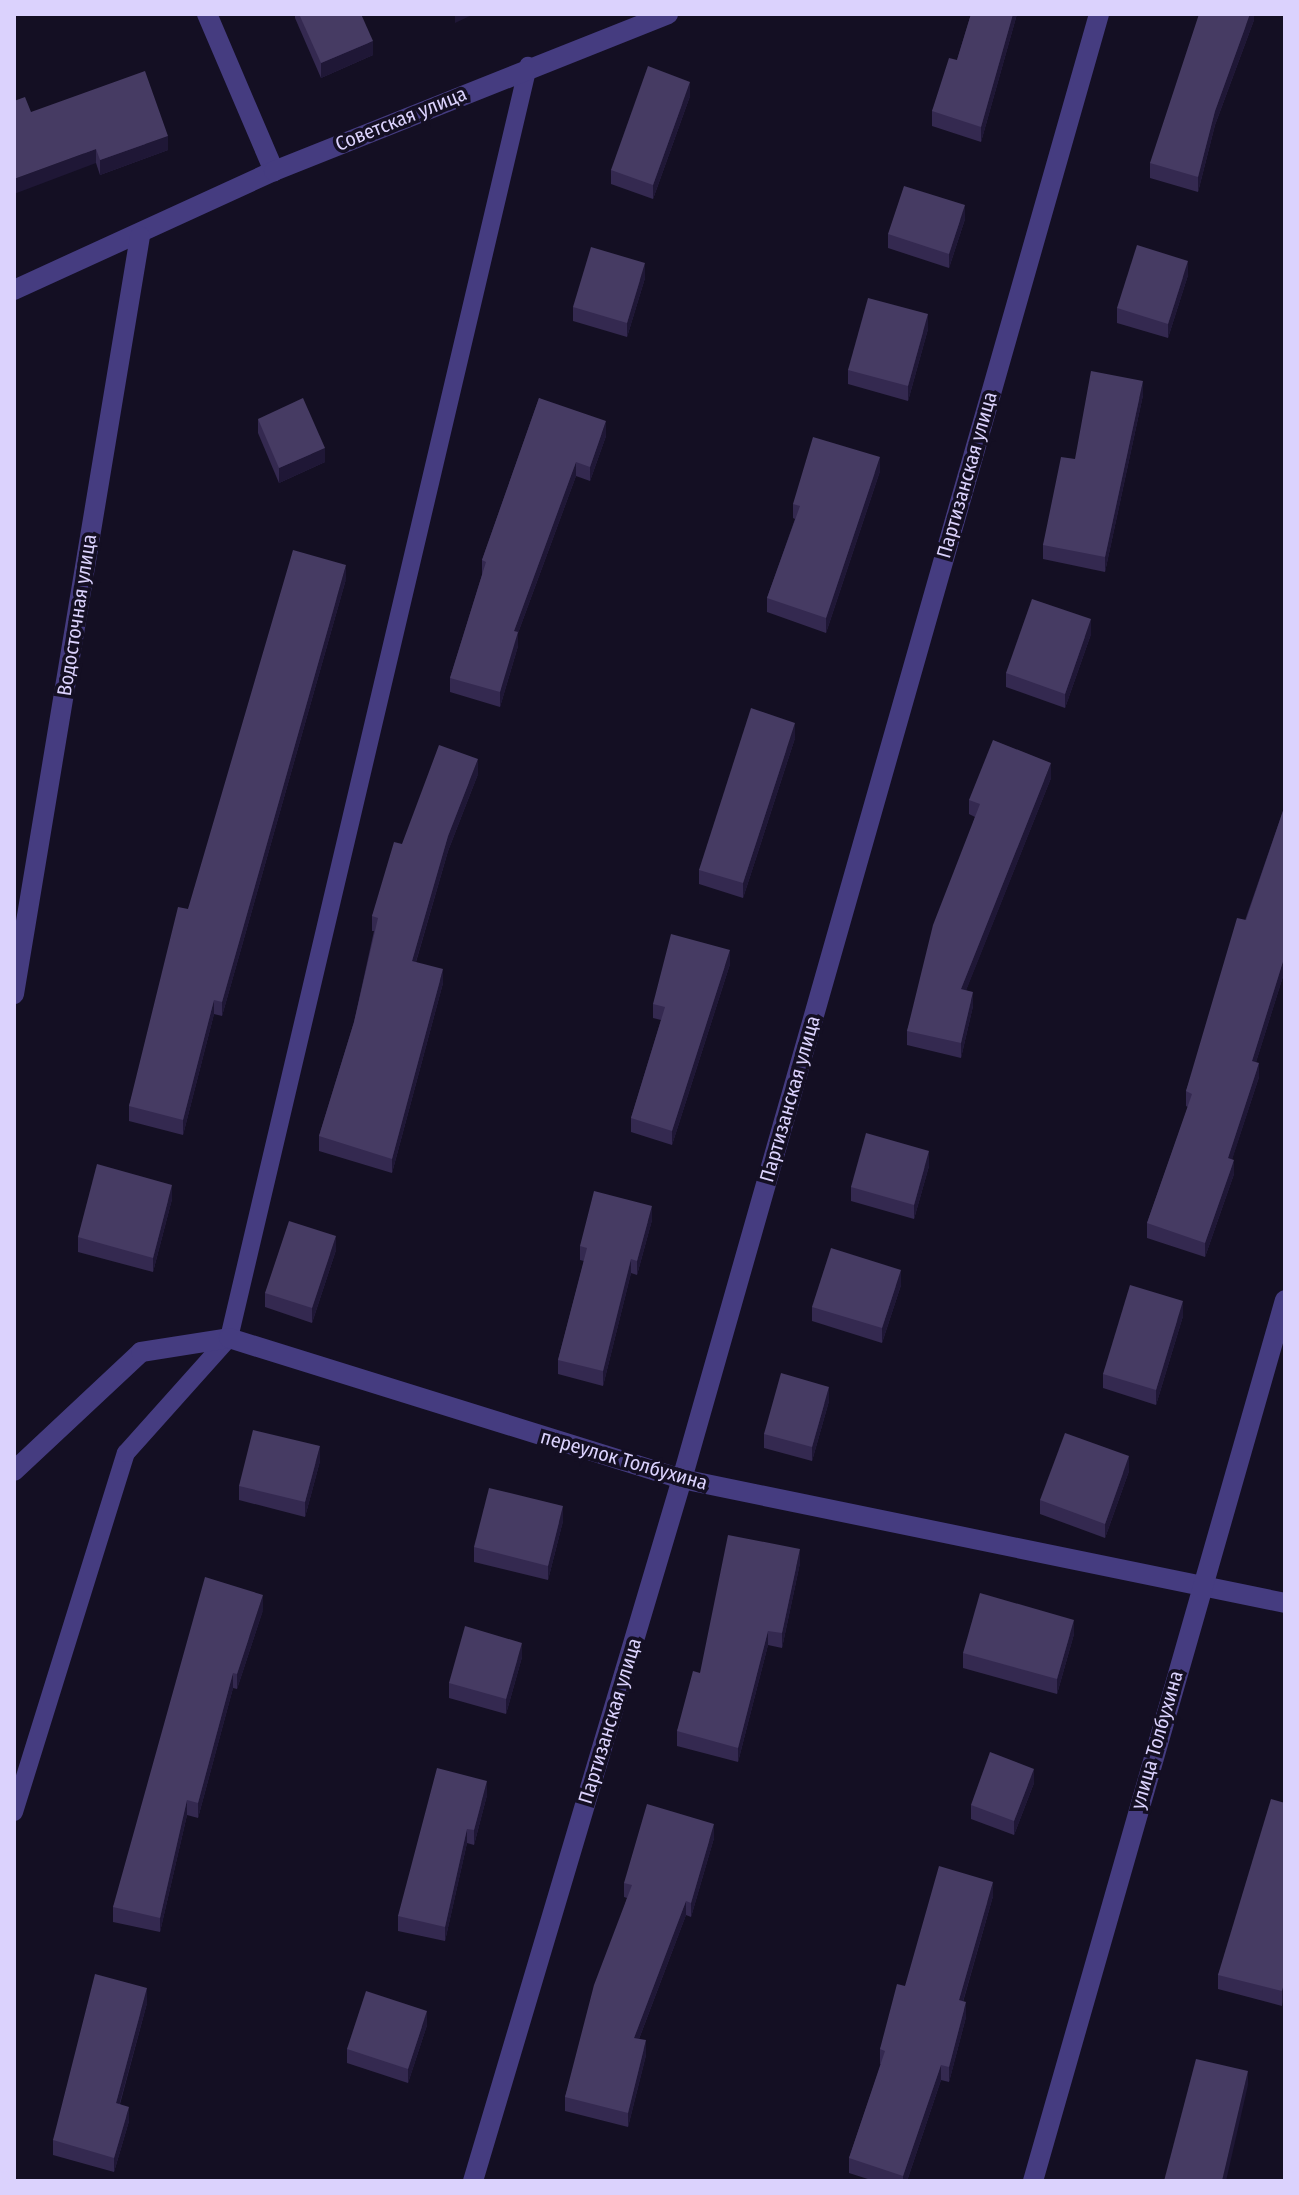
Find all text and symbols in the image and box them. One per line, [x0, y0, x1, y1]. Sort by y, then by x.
street label: Советская улица [332, 82, 470, 156]
street label: Партизанская улица [932, 389, 1002, 561]
street label: Водосточная улица [52, 532, 102, 698]
street label: Партизанская улица [755, 1013, 825, 1185]
street label: переулок Толбухина [538, 1425, 710, 1495]
street label: Партизанская улица [573, 1635, 647, 1807]
street label: улица Толбухина [1126, 1668, 1188, 1812]

